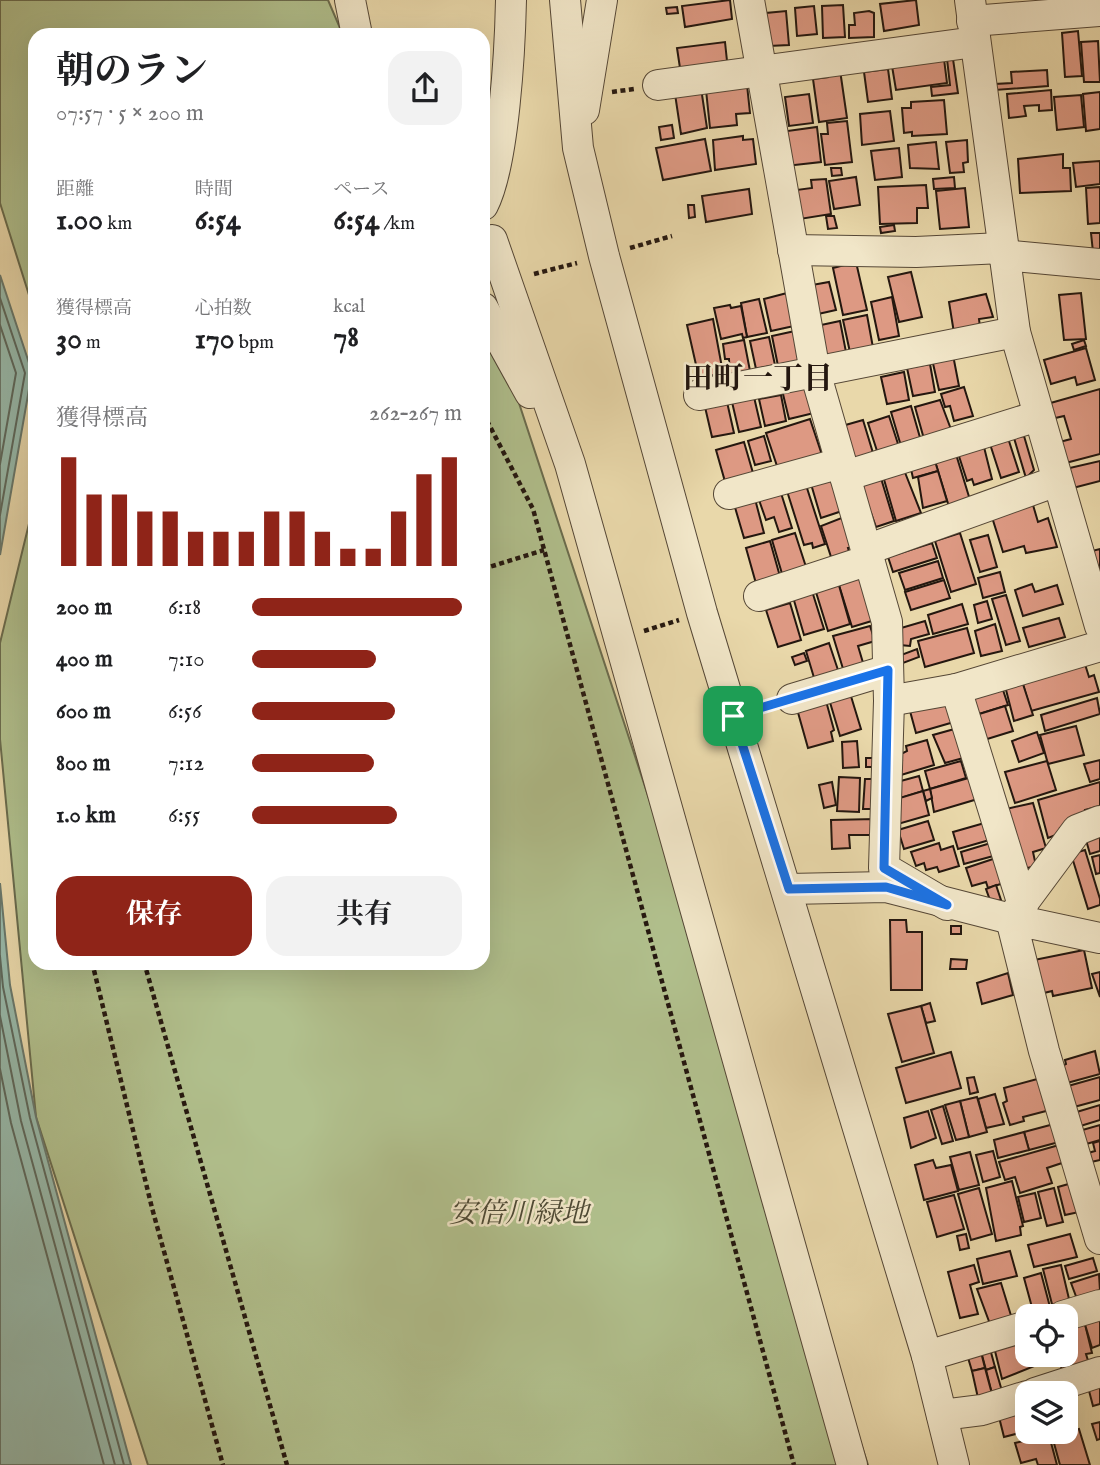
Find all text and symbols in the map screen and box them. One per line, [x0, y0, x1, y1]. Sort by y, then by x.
text: 朝のラン [56, 49, 208, 97]
button: share [388, 51, 462, 125]
text: 07:57 · 5 × 200 m [56, 99, 204, 128]
text: 距離 [56, 178, 94, 202]
text: 時間 [195, 178, 233, 202]
text: ペース [333, 178, 389, 202]
text: 1.00 [56, 202, 103, 240]
text: 6:54 [195, 202, 241, 240]
text: 6:54 [333, 202, 379, 240]
text: km [103, 212, 132, 236]
text: /km [379, 212, 415, 236]
text: kcal [333, 295, 365, 319]
text: 獲得標高 [56, 297, 132, 321]
text: 心拍数 [195, 297, 252, 321]
text: 78 [333, 319, 359, 357]
text: 30 [56, 321, 82, 359]
text: 170 [195, 321, 235, 359]
text: m [82, 331, 101, 355]
text: bpm [235, 331, 274, 355]
district label: 田町一丁目 [683, 361, 833, 399]
text: 262–267 m [369, 399, 462, 428]
text: 獲得標高 [56, 404, 148, 433]
text: 200 m [56, 593, 112, 622]
text: 6:18 [168, 593, 201, 622]
text: 400 m [56, 645, 113, 674]
text: 7:10 [168, 645, 205, 674]
pin [703, 686, 763, 746]
text: 600 m [56, 697, 111, 726]
text: 6:56 [168, 697, 202, 726]
icon: arrive [714, 697, 752, 735]
text: 800 m [56, 749, 110, 778]
text: 7:12 [168, 749, 204, 778]
text: 1.0 km [56, 801, 116, 830]
text: 6:55 [168, 801, 200, 830]
button: 保存 [56, 876, 252, 956]
button: 共有 [266, 876, 462, 956]
park label: 安倍川緑地 [449, 1197, 592, 1232]
map controls [1015, 1304, 1078, 1444]
button: locate [1015, 1304, 1078, 1367]
button: layers [1015, 1381, 1078, 1444]

